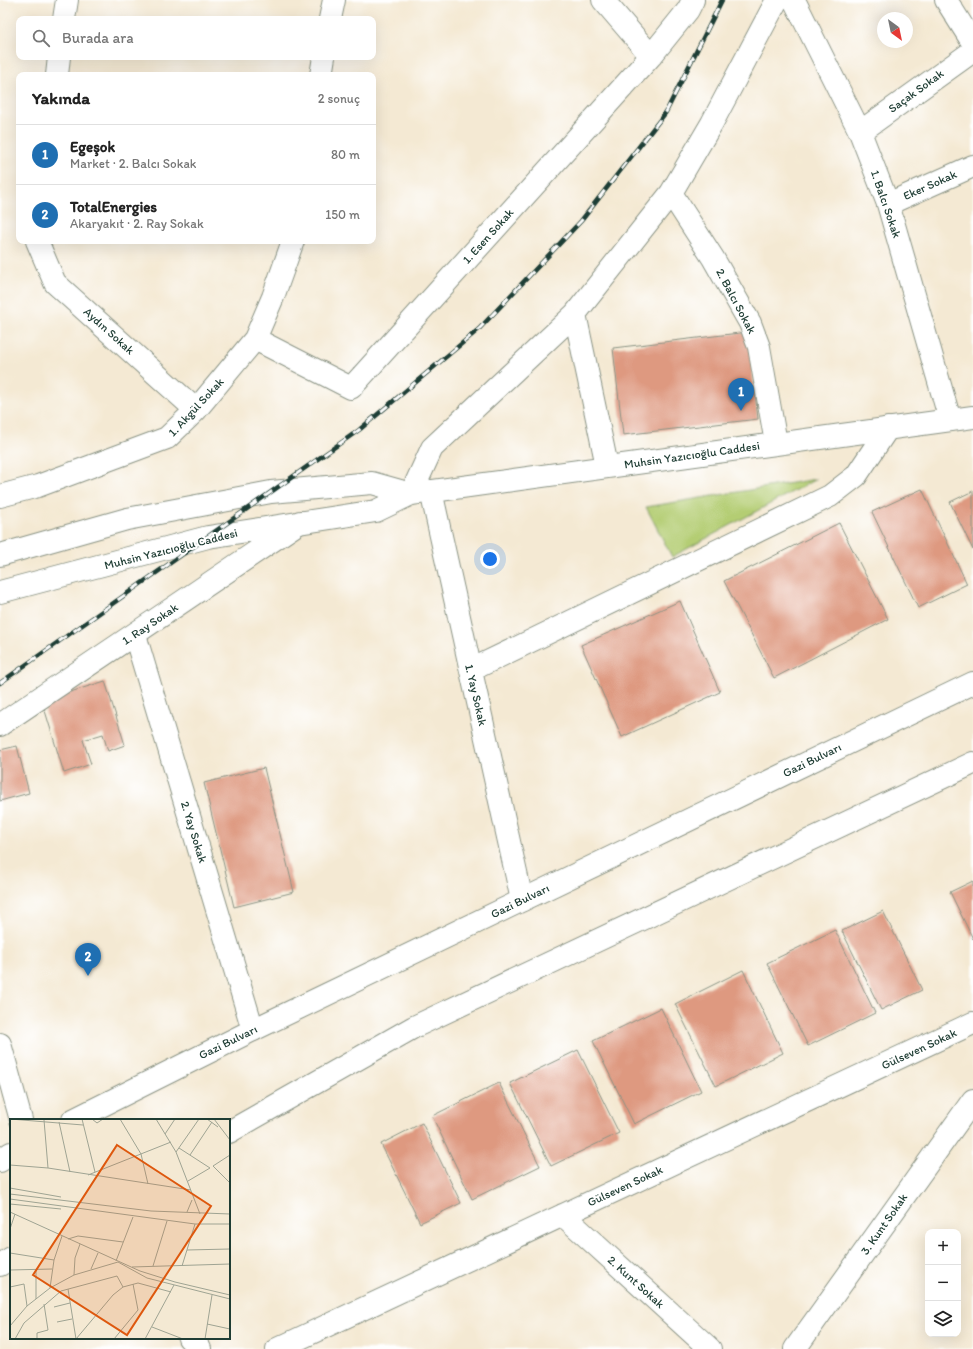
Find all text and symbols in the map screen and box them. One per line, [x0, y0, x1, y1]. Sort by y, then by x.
north arrow [877, 12, 913, 48]
search box [16, 16, 376, 60]
icon: search [30, 27, 52, 49]
text: Burada ara [62, 29, 134, 47]
street label: Saçak Sokak [886, 66, 947, 116]
text: Yakında [32, 88, 90, 108]
text: 2 sonuç [318, 91, 360, 106]
text: Egeşok [70, 138, 115, 156]
text: 1 [42, 147, 48, 162]
text: 80 m [331, 147, 360, 162]
text: Market · 2. Balcı Sokak [70, 156, 197, 171]
street label: Eker Sokak [901, 167, 960, 203]
street label: 1. Balcı Sokak [868, 168, 904, 240]
text: TotalEnergies [70, 198, 157, 216]
street label: 1. Esen Sokak [460, 205, 517, 267]
text: 2 [42, 207, 48, 222]
text: 150 m [325, 207, 360, 222]
text: Akaryakıt · 2. Ray Sokak [70, 216, 204, 231]
street label: 2. Balcı Sokak [713, 266, 759, 336]
street label: Aydın Sokak [81, 305, 138, 358]
street label: 1. Akgül Sokak [165, 375, 227, 439]
pin: 1 [728, 378, 754, 411]
street label: Muhsin Yazıcıoğlu Caddesi [623, 439, 761, 471]
street label: Muhsin Yazıcıoğlu Caddesi [103, 526, 239, 572]
your location [480, 549, 500, 569]
street label: 1. Ray Sokak [119, 600, 181, 648]
street label: 1. Yay Sokak [462, 663, 490, 728]
street label: Gazi Bulvarı [781, 740, 843, 780]
street label: 2. Yay Sokak [178, 799, 210, 865]
street label: Gazi Bulvarı [489, 881, 551, 921]
pin: 2 [75, 943, 101, 976]
street label: Gazi Bulvarı [197, 1022, 259, 1062]
street label: Gülseven Sokak [879, 1025, 960, 1073]
inset map [10, 1119, 230, 1339]
street label: Gülseven Sokak [585, 1162, 666, 1210]
street label: 3. Kunt Sokak [858, 1190, 911, 1257]
map controls [925, 1229, 961, 1337]
button: + [925, 1229, 961, 1265]
street label: 2. Kunt Sokak [605, 1253, 668, 1312]
button: − [925, 1265, 961, 1301]
button: layers [925, 1301, 961, 1337]

